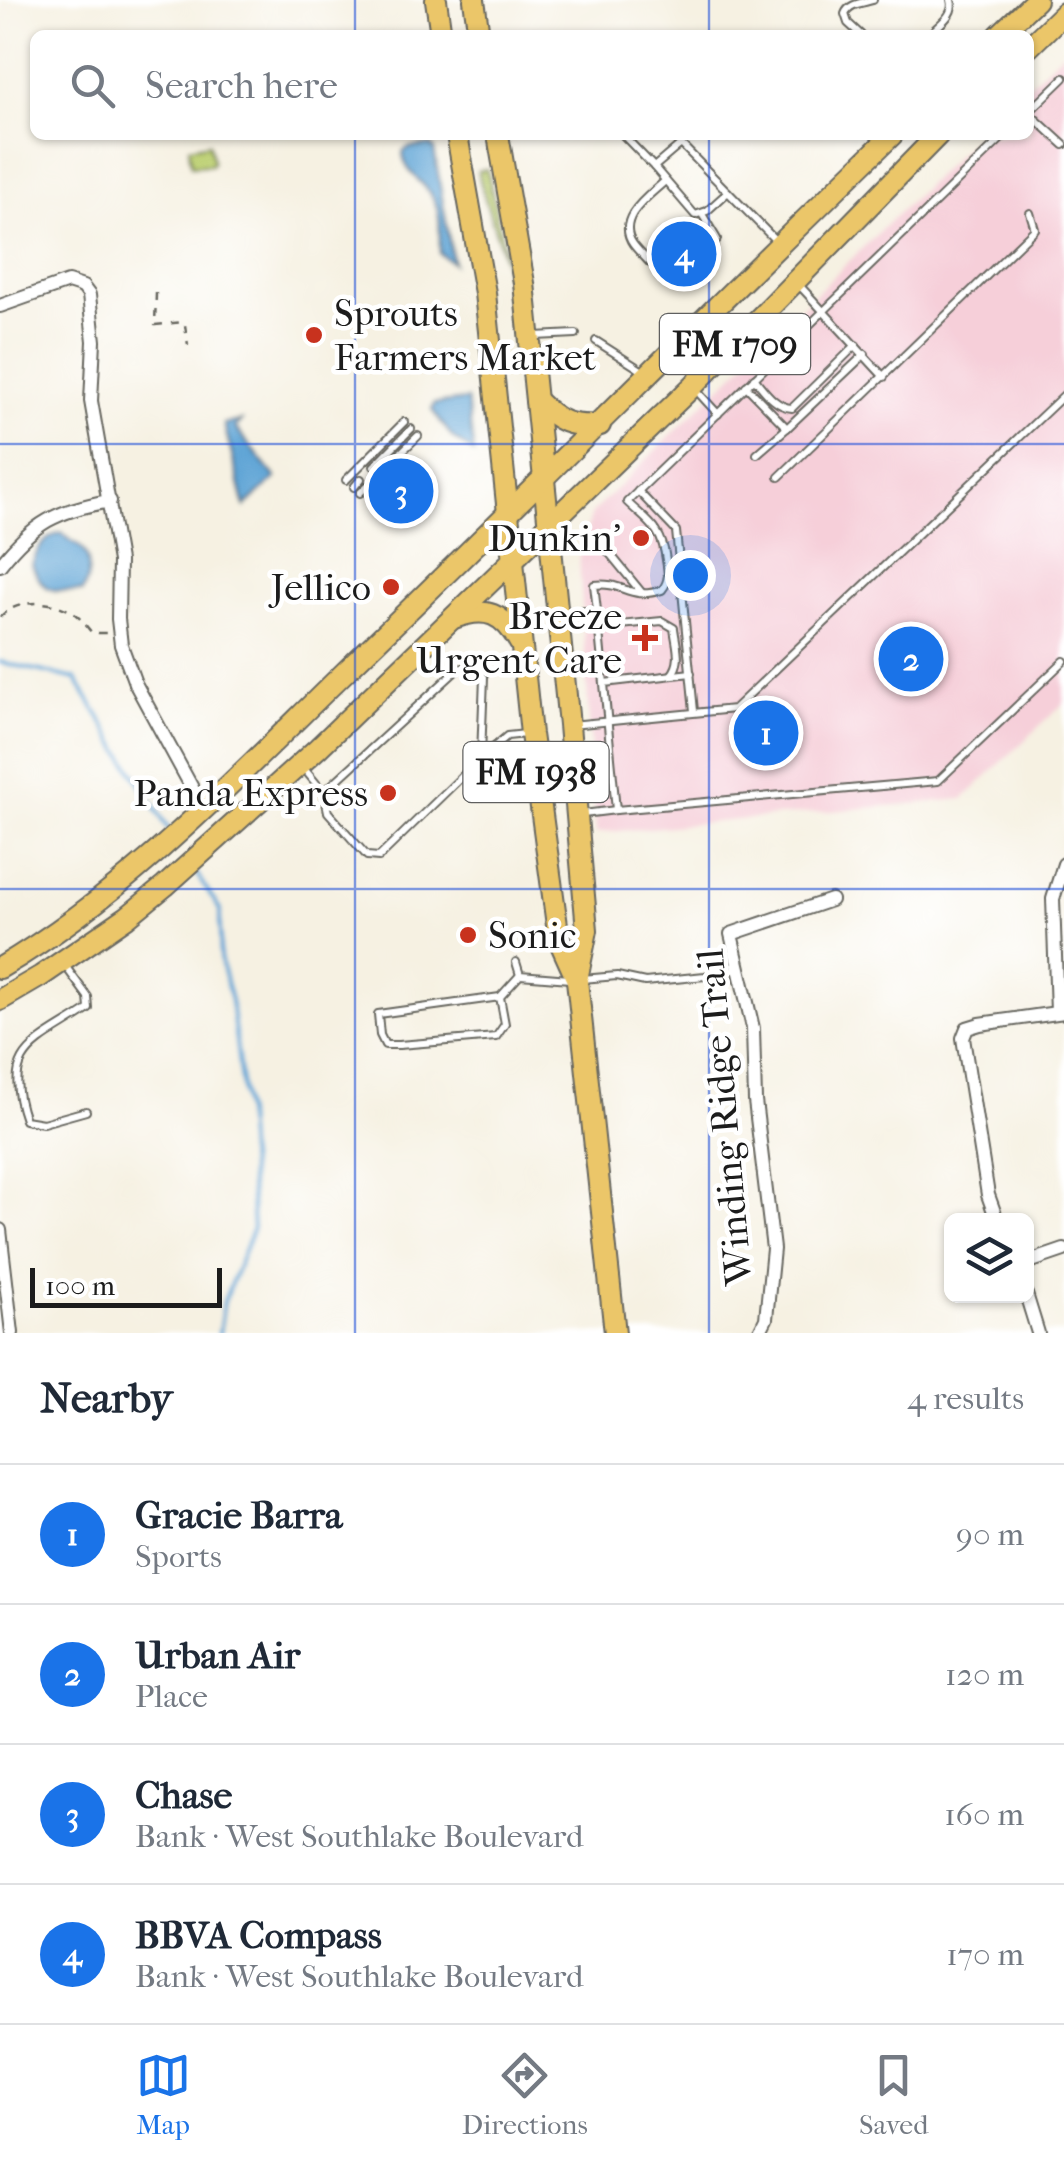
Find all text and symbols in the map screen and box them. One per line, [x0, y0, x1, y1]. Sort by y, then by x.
search box [30, 30, 1034, 140]
icon: search [65, 58, 120, 113]
text: Search here [145, 63, 338, 108]
pin: 4 [652, 216, 716, 292]
place label: Sprouts Farmers Market [334, 291, 596, 380]
road number: FM 1709 [660, 314, 810, 374]
marker: Sprouts Farmers Market [303, 324, 325, 346]
pin: 3 [368, 454, 434, 528]
place label: Dunkin' [488, 516, 621, 561]
marker: Dunkin' [630, 527, 652, 549]
your location [665, 550, 716, 601]
place label: Jellico [268, 565, 371, 610]
marker: Jellico [380, 576, 402, 598]
place label: Breeze Urgent Care [416, 594, 622, 683]
pin: 2 [878, 622, 944, 696]
marker: Breeze Urgent Care [632, 625, 658, 651]
pin: 1 [734, 696, 798, 770]
road number: FM 1938 [464, 742, 608, 802]
place label: Panda Express [133, 771, 368, 816]
marker: Panda Express [377, 782, 399, 804]
place label: Sonic [488, 913, 576, 958]
marker: Sonic [457, 924, 479, 946]
street label: Winding Ridge Trail [687, 947, 762, 1288]
map controls [944, 1213, 1034, 1303]
button: layers [944, 1213, 1034, 1303]
scale bar [30, 1263, 222, 1308]
text: 100 m [45, 1269, 115, 1302]
text: Nearby [40, 1374, 172, 1423]
text: 4 results [907, 1380, 1024, 1417]
text: Gracie Barra [135, 1493, 342, 1538]
text: 1 [67, 1516, 78, 1553]
text: 90 m [956, 1516, 1024, 1553]
text: Sports [135, 1538, 222, 1575]
text: Urban Air [135, 1633, 300, 1678]
text: 2 [64, 1656, 81, 1693]
text: 120 m [945, 1656, 1024, 1693]
text: Place [135, 1678, 208, 1715]
text: Chase [135, 1773, 232, 1818]
text: 3 [66, 1796, 79, 1833]
text: 160 m [944, 1796, 1024, 1833]
text: Bank · West Southlake Boulevard [135, 1818, 583, 1855]
text: BBVA Compass [135, 1913, 382, 1958]
text: 4 [63, 1936, 82, 1973]
text: 170 m [946, 1936, 1024, 1973]
text: Bank · West Southlake Boulevard [135, 1958, 583, 1995]
tab: Map [136, 2048, 191, 2141]
tab: Directions [462, 2048, 588, 2141]
tab: Saved [859, 2048, 928, 2141]

